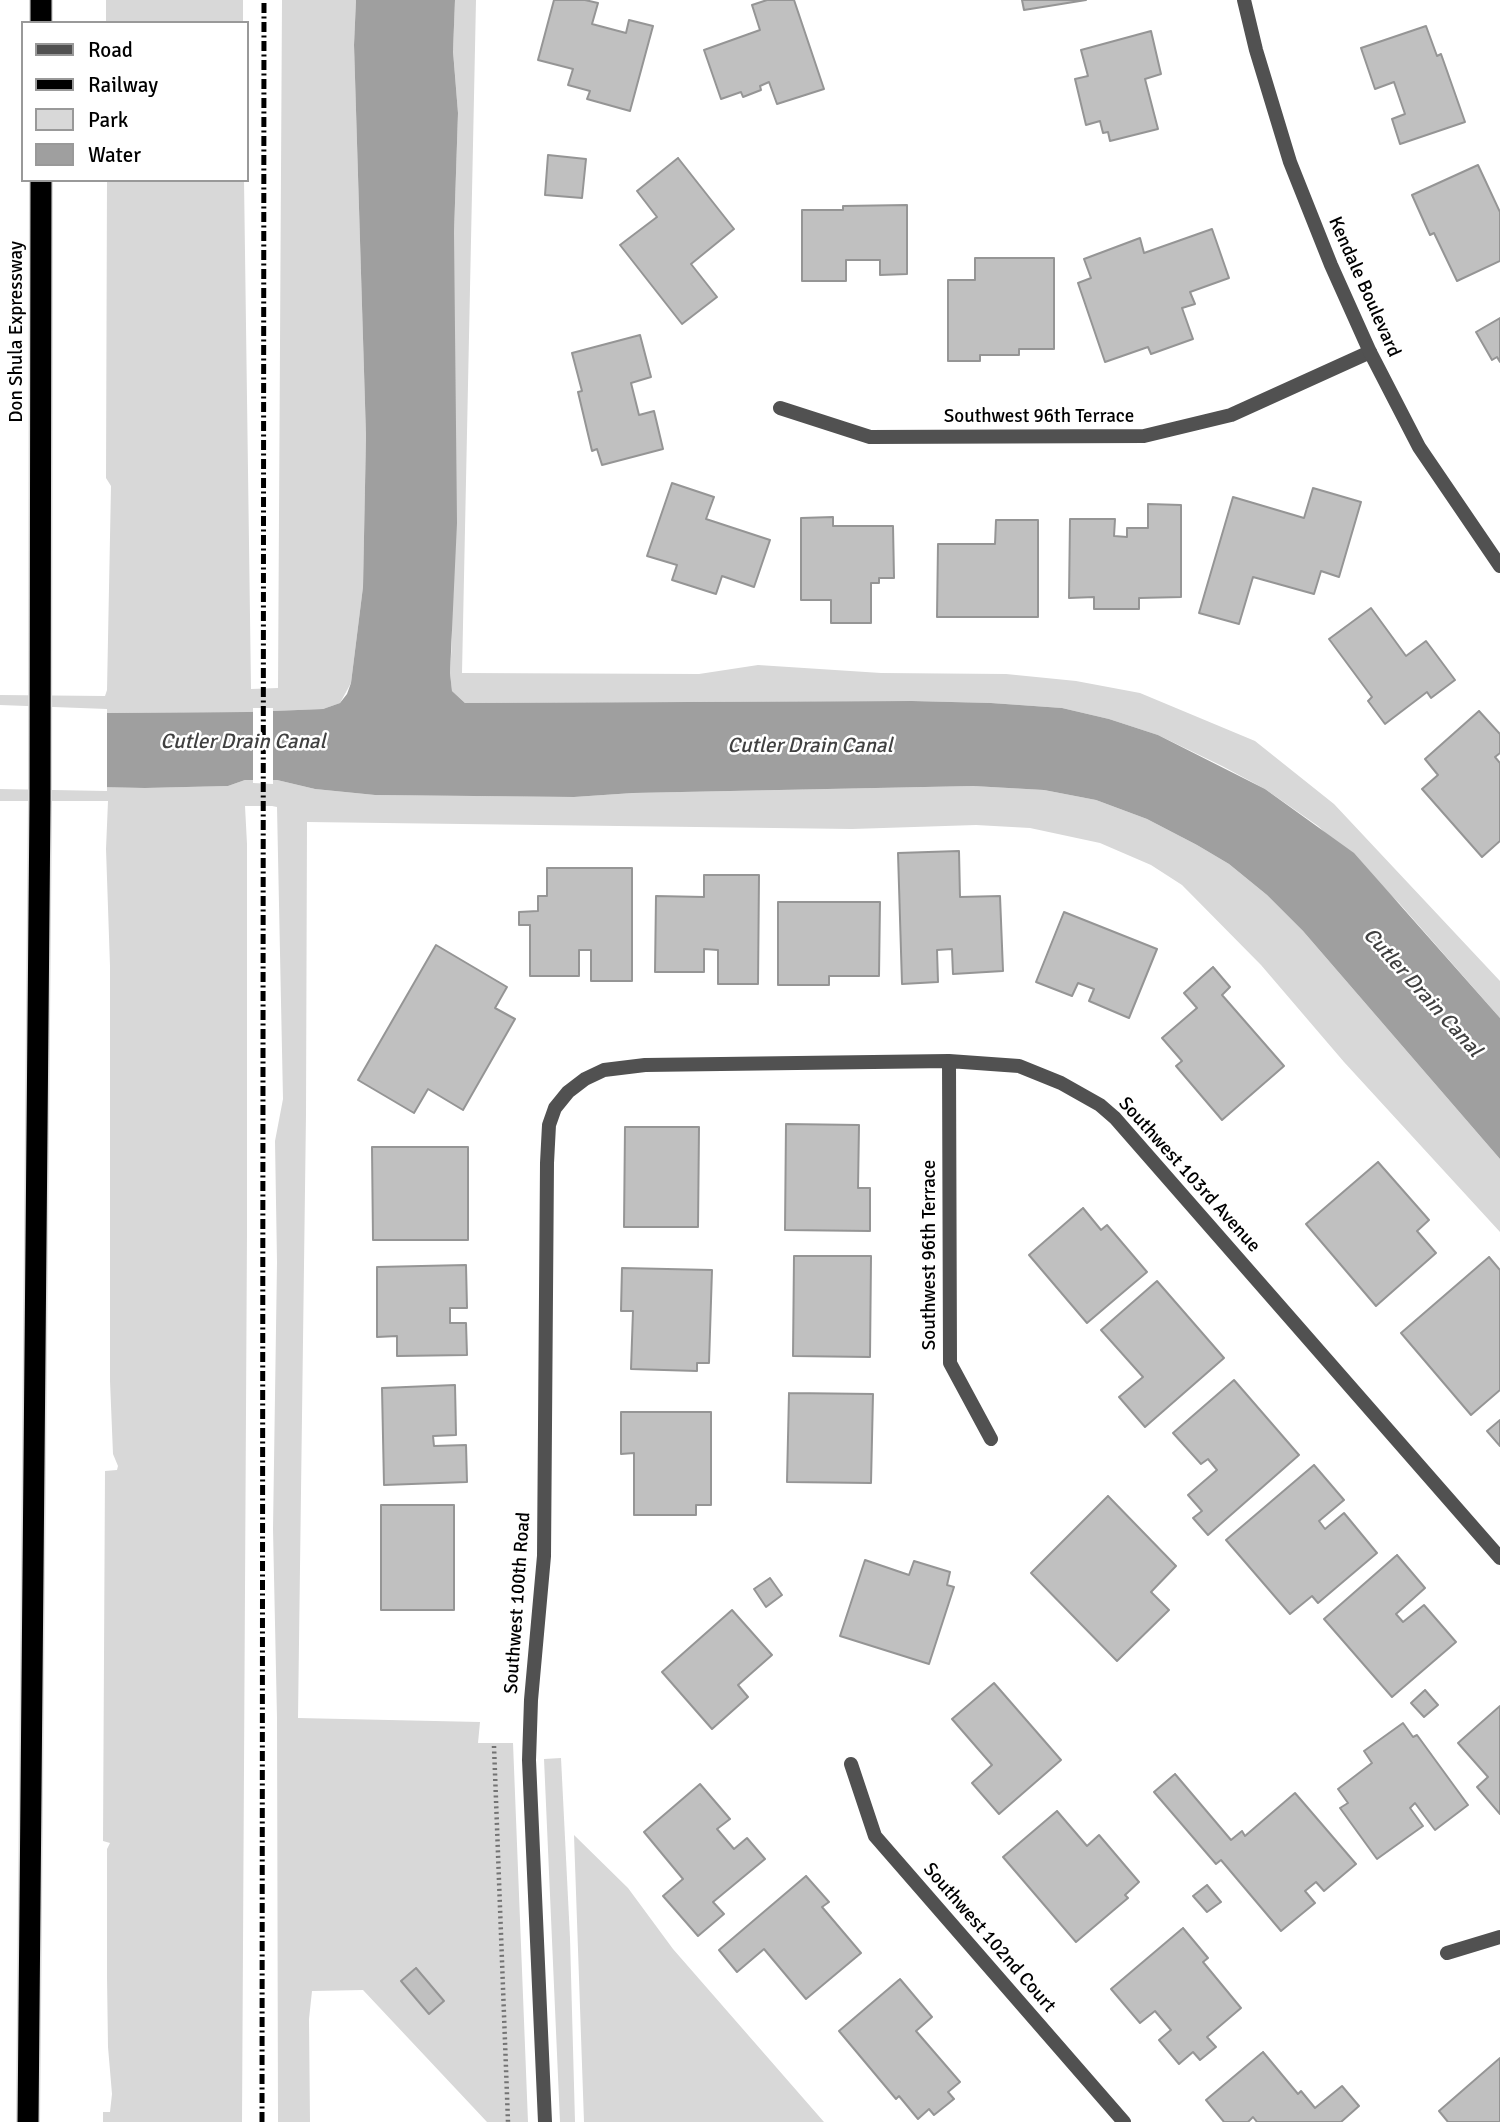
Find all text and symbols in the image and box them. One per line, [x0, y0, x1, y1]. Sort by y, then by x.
legend [21, 21, 248, 182]
text: Road [88, 37, 133, 63]
text: Railway [88, 72, 158, 98]
text: Park [88, 107, 128, 133]
text: Water [88, 142, 141, 168]
street label: Kendale Boulevard [1323, 213, 1405, 361]
street label: Don Shula Expressway [6, 241, 28, 423]
street label: Southwest 96th Terrace [944, 406, 1134, 428]
water label: Cutler Drain Canal [160, 729, 326, 755]
water label: Cutler Drain Canal [727, 733, 893, 759]
water label: Cutler Drain Canal [1357, 923, 1487, 1063]
street label: Southwest 103rd Avenue [1113, 1093, 1265, 1257]
street label: Southwest 96th Terrace [919, 1160, 941, 1350]
street label: Southwest 100th Road [500, 1511, 536, 1695]
street label: Southwest 102nd Court [918, 1859, 1060, 2017]

